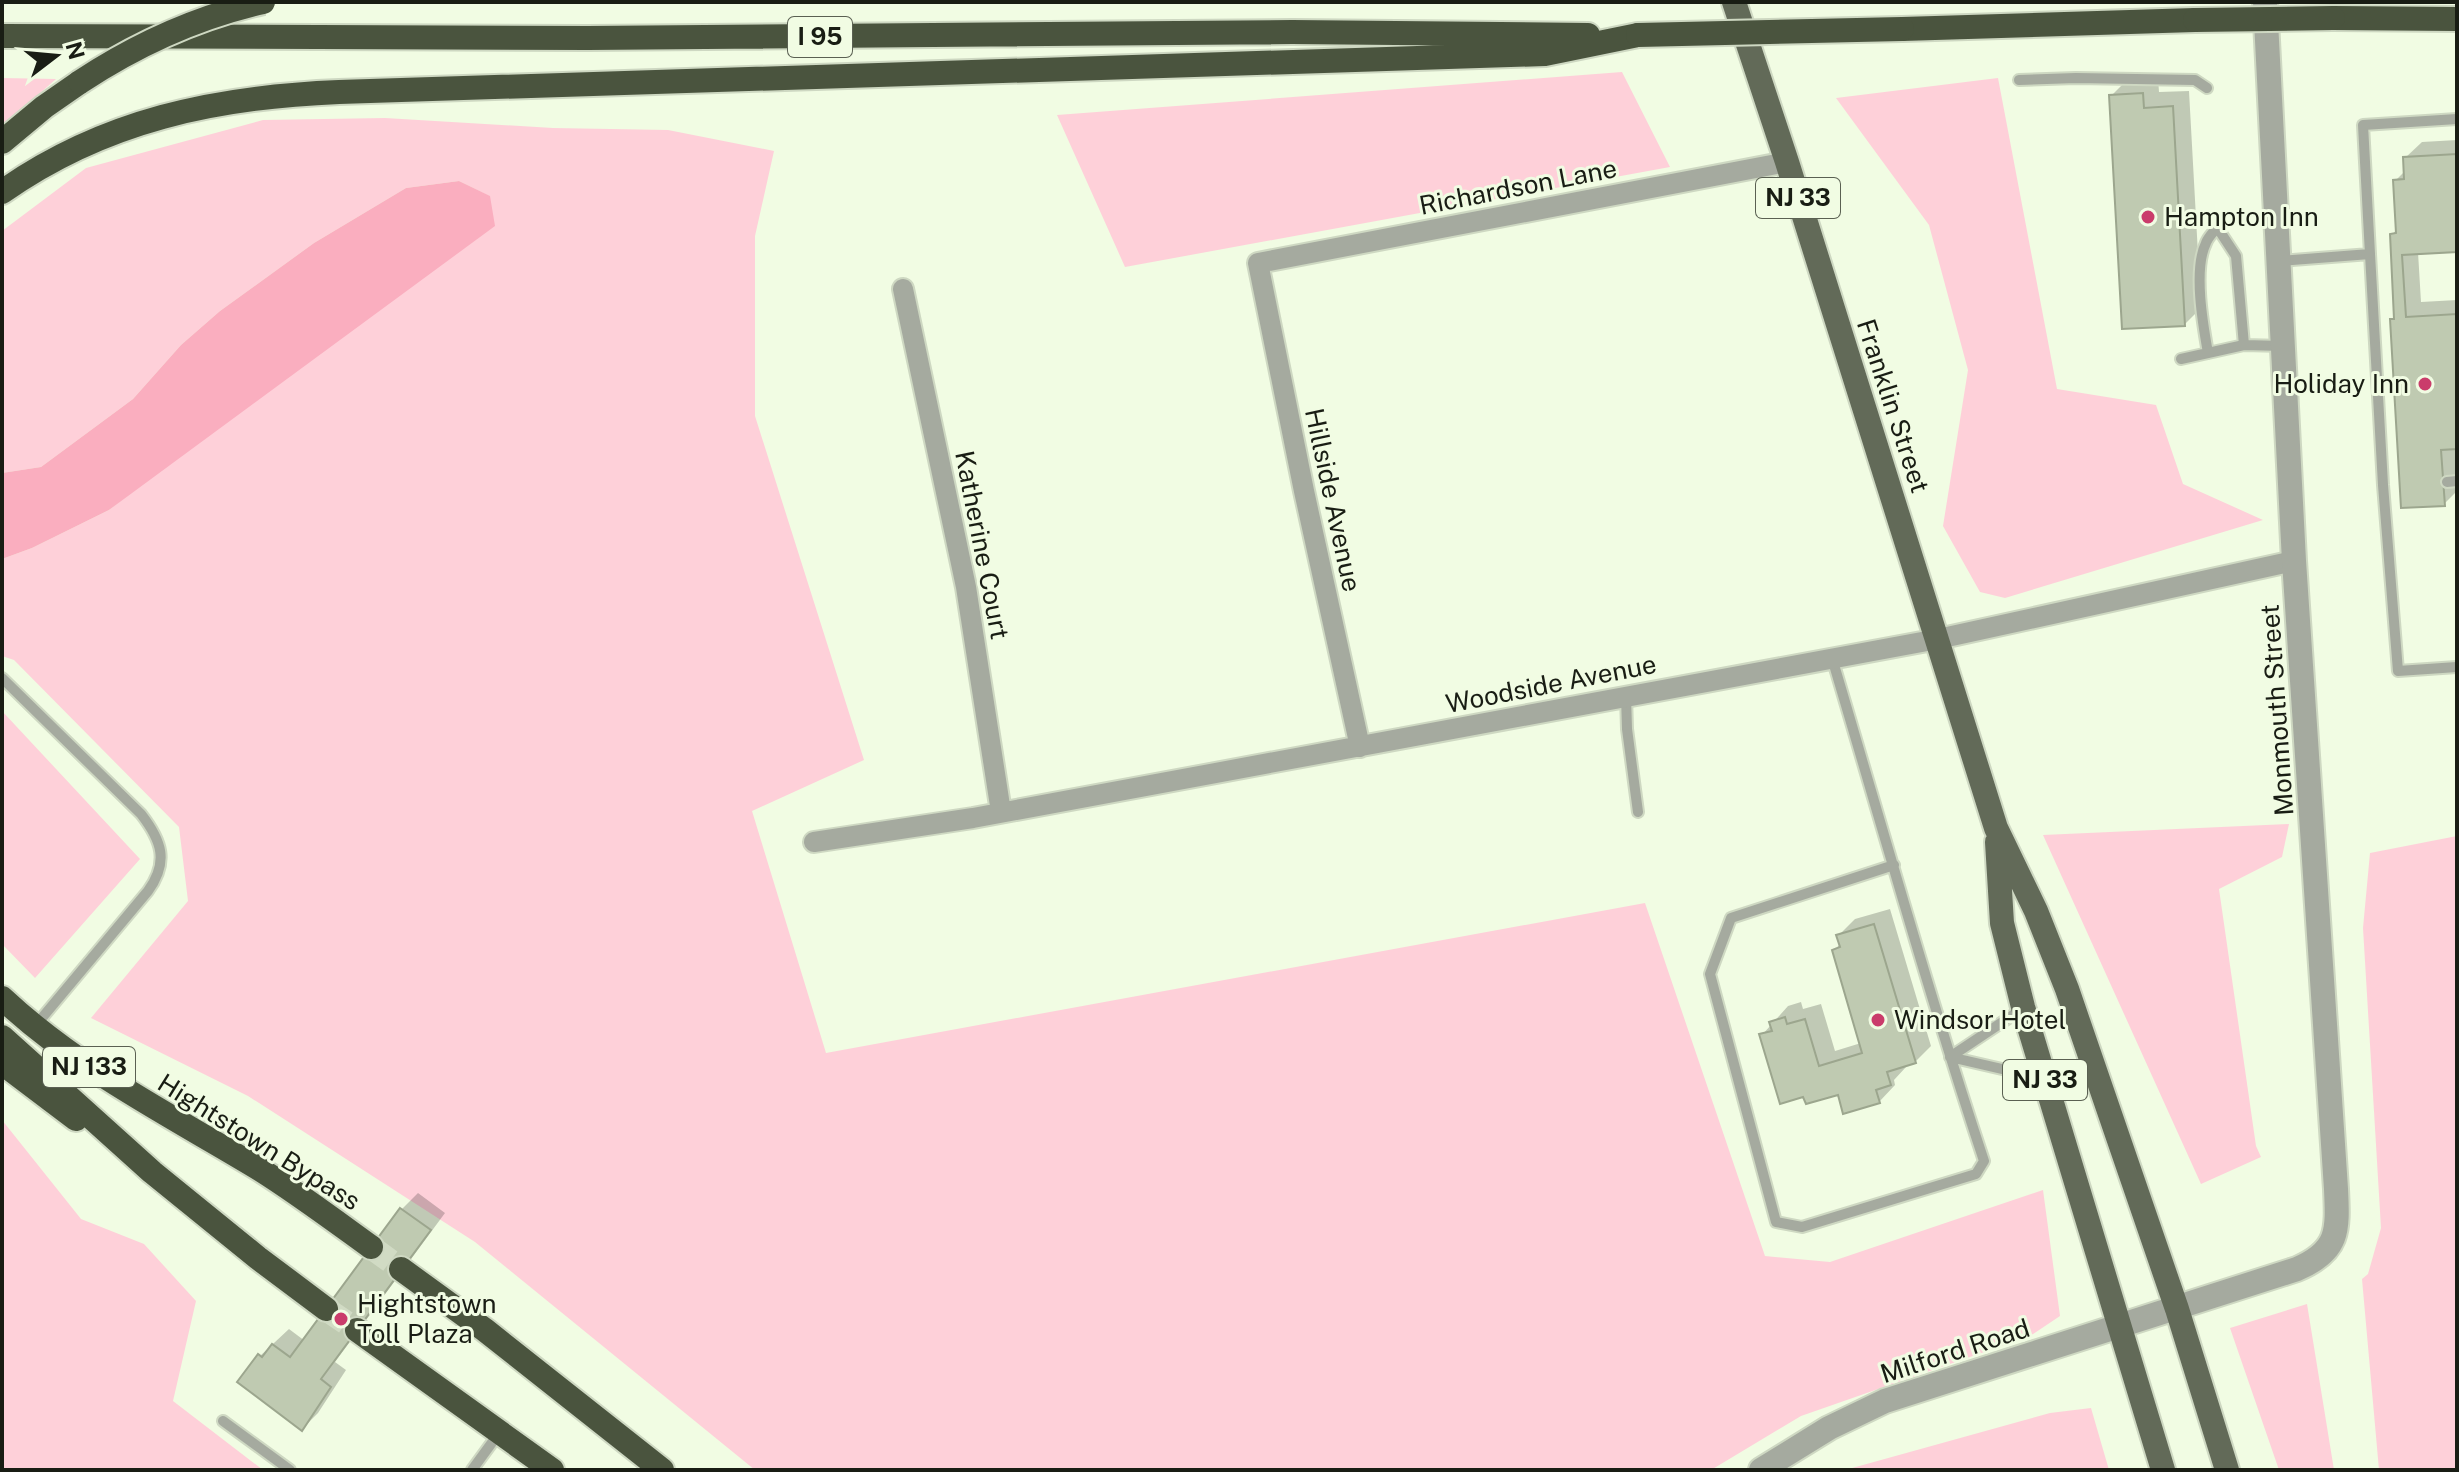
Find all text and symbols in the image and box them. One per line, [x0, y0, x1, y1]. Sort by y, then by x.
north arrow [16, 16, 96, 96]
road number: I 95 [788, 17, 852, 57]
text: N [60, 39, 90, 62]
street label: Richardson Lane [1417, 152, 1619, 221]
road number: NJ 33 [1756, 178, 1840, 218]
place label: Hampton Inn [2164, 201, 2319, 232]
marker: Hampton Inn [2139, 208, 2157, 226]
street label: Franklin Street [1851, 315, 1936, 497]
place label: Holiday Inn [2273, 368, 2409, 399]
marker: Holiday Inn [2416, 375, 2434, 393]
street label: Hillside Avenue [1299, 405, 1368, 594]
street label: Katherine Court [949, 448, 1016, 642]
street label: Monmouth Street [2254, 603, 2299, 817]
street label: Woodside Avenue [1443, 648, 1659, 719]
place label: Windsor Hotel [1894, 1004, 2066, 1035]
marker: Windsor Hotel [1869, 1011, 1887, 1029]
road number: NJ 133 [43, 1047, 135, 1087]
road number: NJ 33 [2003, 1060, 2087, 1100]
street label: Hightstown Bypass [152, 1067, 366, 1216]
place label: Hightstown Toll Plaza [357, 1288, 496, 1349]
marker: Hightstown Toll Plaza [332, 1310, 350, 1328]
street label: Milford Road [1876, 1312, 2033, 1389]

